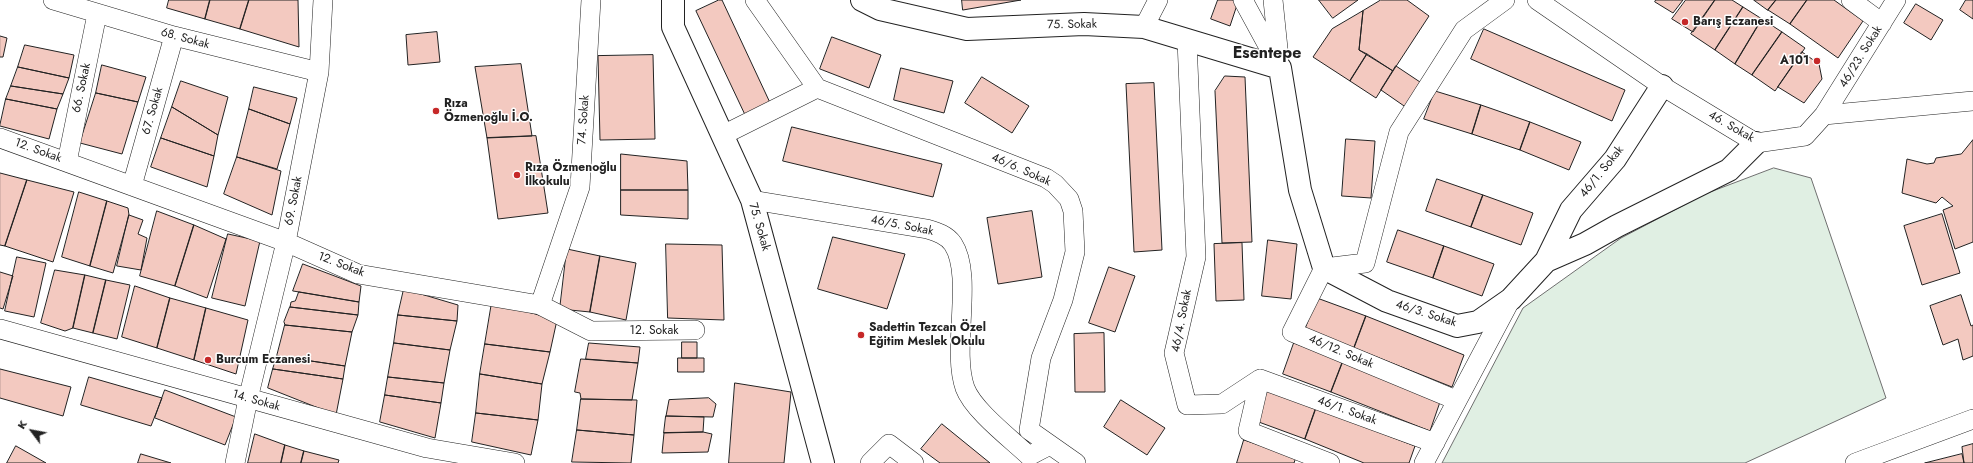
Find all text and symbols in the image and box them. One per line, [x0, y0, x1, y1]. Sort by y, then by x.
place label: Barış Eczanesi [1693, 15, 1773, 29]
street label: 75. Sokak [1047, 17, 1097, 33]
marker: Barış Eczanesi [1680, 17, 1690, 27]
street label: 46/23. Sokak [1836, 24, 1886, 90]
street label: 68. Sokak [159, 26, 211, 52]
district label: Esentepe [1233, 44, 1301, 64]
place label: A101 [1780, 54, 1809, 68]
marker: A101 [1812, 56, 1822, 66]
street label: 66. Sokak [70, 62, 94, 114]
street label: 67. Sokak [139, 86, 167, 136]
street label: 74. Sokak [575, 95, 593, 145]
place label: Rıza Özmenoğlu İ.O. [444, 97, 533, 125]
marker: Rıza Özmenoğlu İ.O. [431, 106, 441, 116]
street label: 46. Sokak [1706, 108, 1756, 146]
street label: 12. Sokak [13, 136, 63, 166]
street label: 46/1. Sokak [1577, 143, 1627, 201]
street label: 46/6. Sokak [989, 150, 1053, 190]
place label: Rıza Özmenoğlu İlkokulu [525, 161, 617, 189]
marker: Rıza Özmenoğlu İlkokulu [512, 170, 522, 180]
street label: 69. Sokak [282, 175, 306, 227]
street label: 75. Sokak [745, 201, 773, 253]
street label: 46/5. Sokak [869, 213, 935, 239]
street label: 12. Sokak [316, 250, 366, 280]
street label: 46/4. Sokak [1169, 288, 1195, 354]
street label: 46/3. Sokak [1394, 297, 1458, 331]
place label: Sadettin Tezcan Özel Eğitim Meslek Okulu [869, 321, 986, 349]
street label: 12. Sokak [630, 324, 678, 338]
marker: Sadettin Tezcan Özel Eğitim Meslek Okulu [856, 330, 866, 340]
street label: 46/12. Sokak [1306, 332, 1376, 372]
place label: Burcum Eczanesi [216, 353, 310, 367]
marker: Burcum Eczanesi [203, 355, 213, 365]
street label: 14. Sokak [230, 387, 282, 415]
street label: 46/1. Sokak [1315, 394, 1379, 428]
north arrow [12, 411, 52, 451]
text: K [13, 417, 31, 432]

